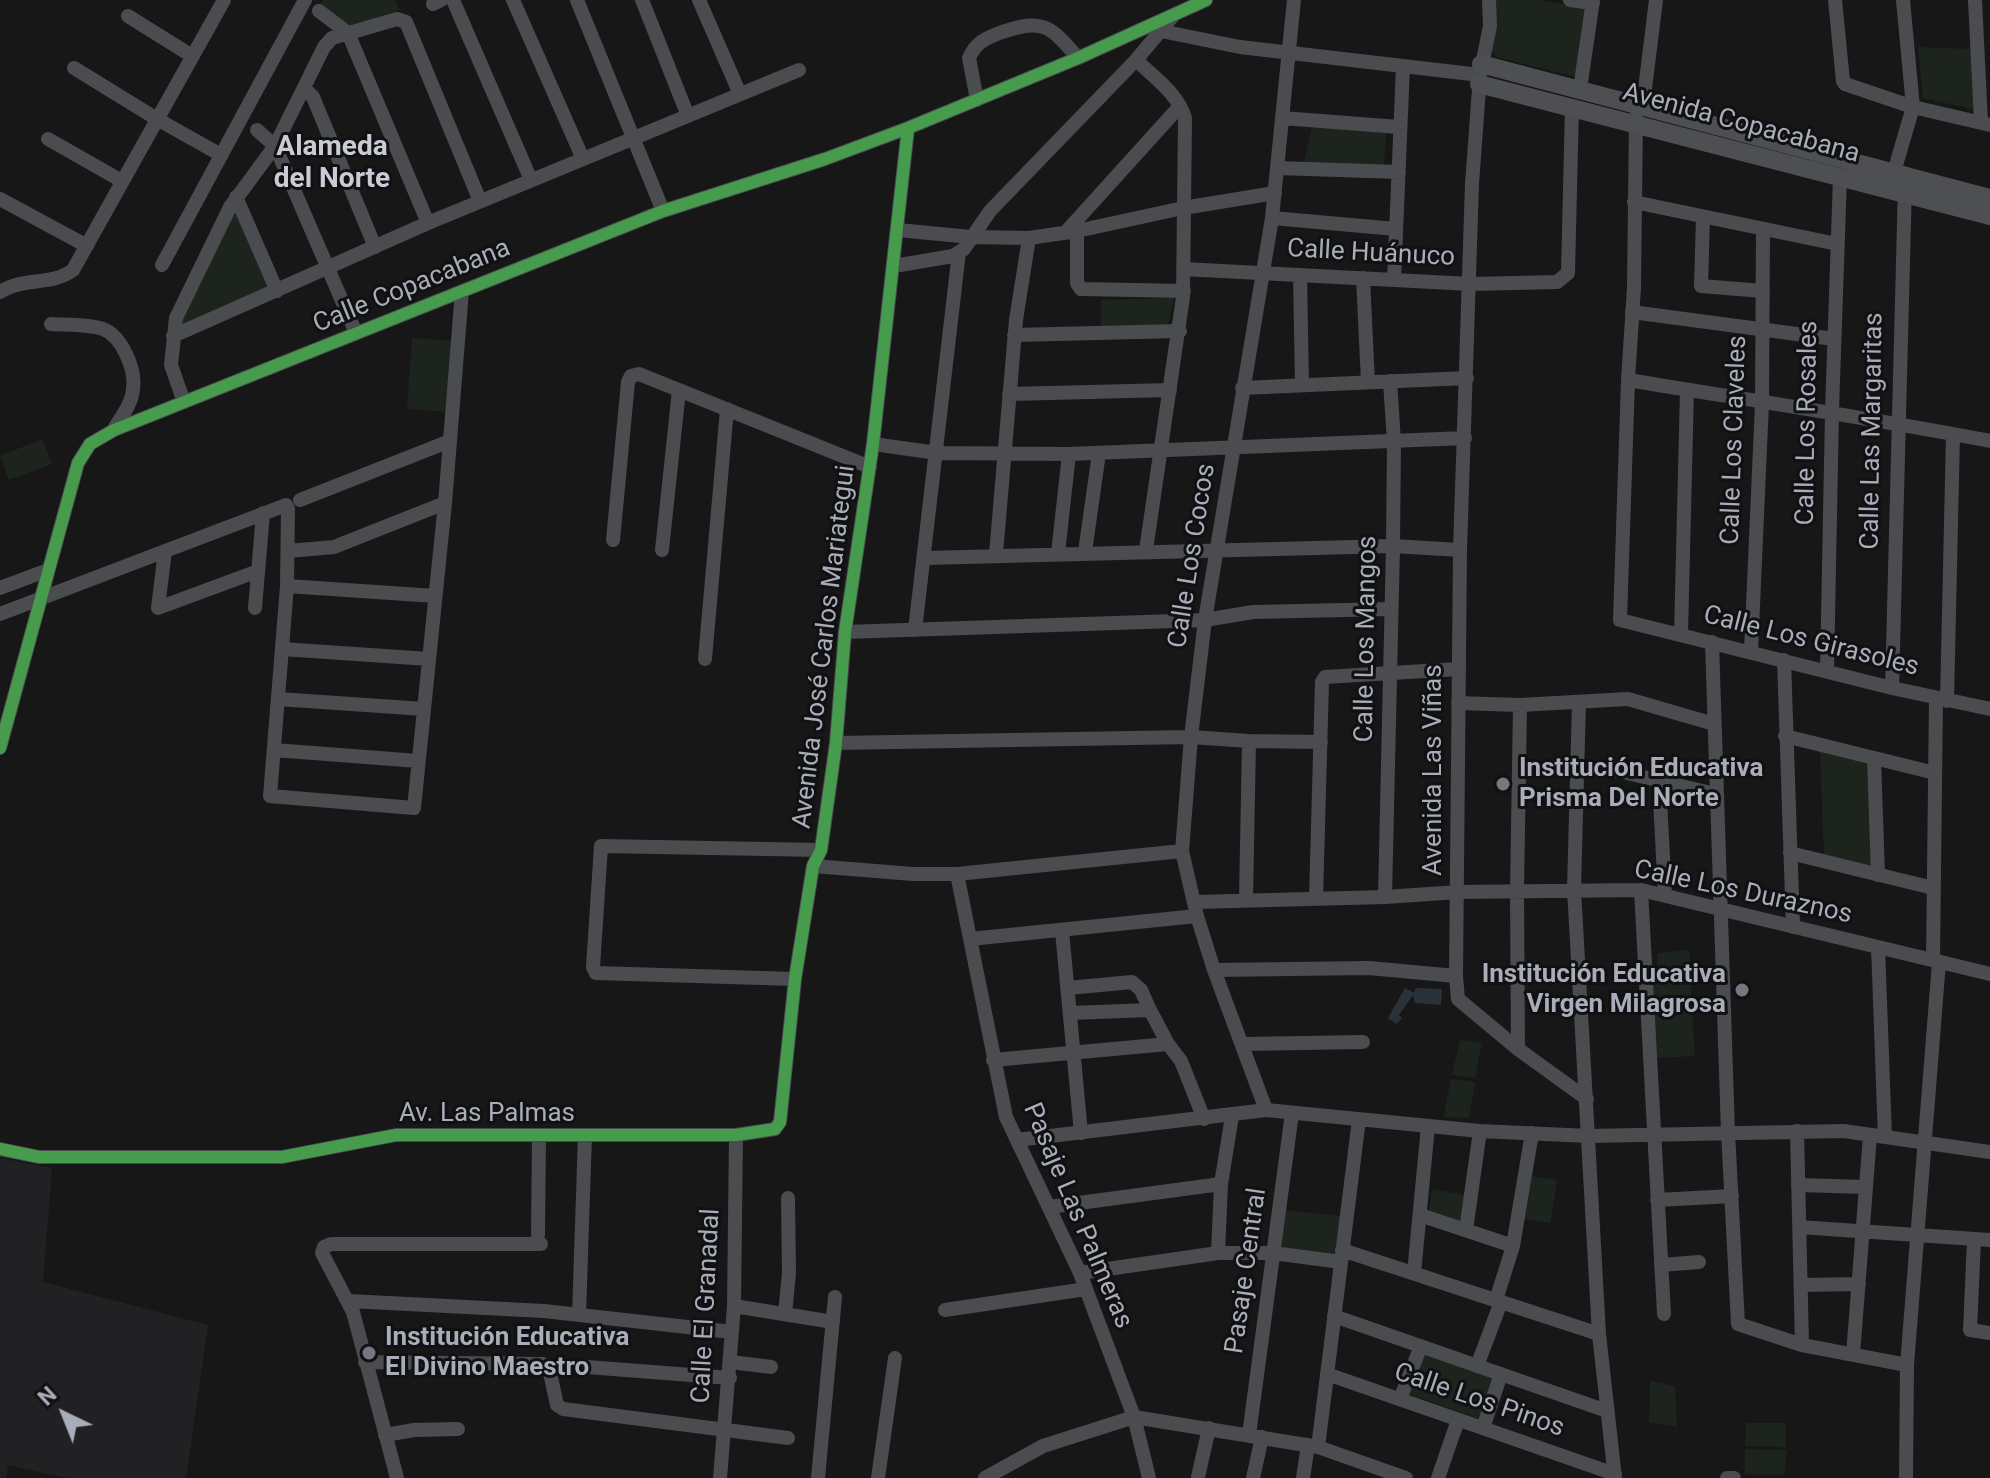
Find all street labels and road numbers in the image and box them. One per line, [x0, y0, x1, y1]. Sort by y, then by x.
street label: Avenida Copacabana [1619, 77, 1863, 171]
street label: Calle Copacabana [309, 233, 515, 341]
street label: Calle Huánuco [1286, 234, 1456, 274]
street label: Calle Las Margaritas [1855, 312, 1891, 550]
street label: Calle Los Rosales [1791, 320, 1825, 526]
street label: Calle Los Claveles [1716, 335, 1754, 545]
street label: Calle Los Cocos [1163, 462, 1223, 650]
street label: Avenida José Carlos Mariategui [787, 464, 863, 830]
street label: Calle Los Mangos [1350, 535, 1384, 743]
street label: Calle Los Girasoles [1700, 600, 1922, 684]
street label: Avenida Las Viñas [1418, 664, 1450, 876]
street label: Calle Los Duraznos [1631, 855, 1855, 931]
street label: Av. Las Palmas [399, 1098, 575, 1130]
street label: Pasaje Las Palmeras [1015, 1099, 1139, 1333]
street label: Pasaje Central [1220, 1186, 1274, 1356]
street label: Calle El Granadal [686, 1208, 728, 1404]
street label: Calle Los Pinos [1390, 1357, 1568, 1445]

